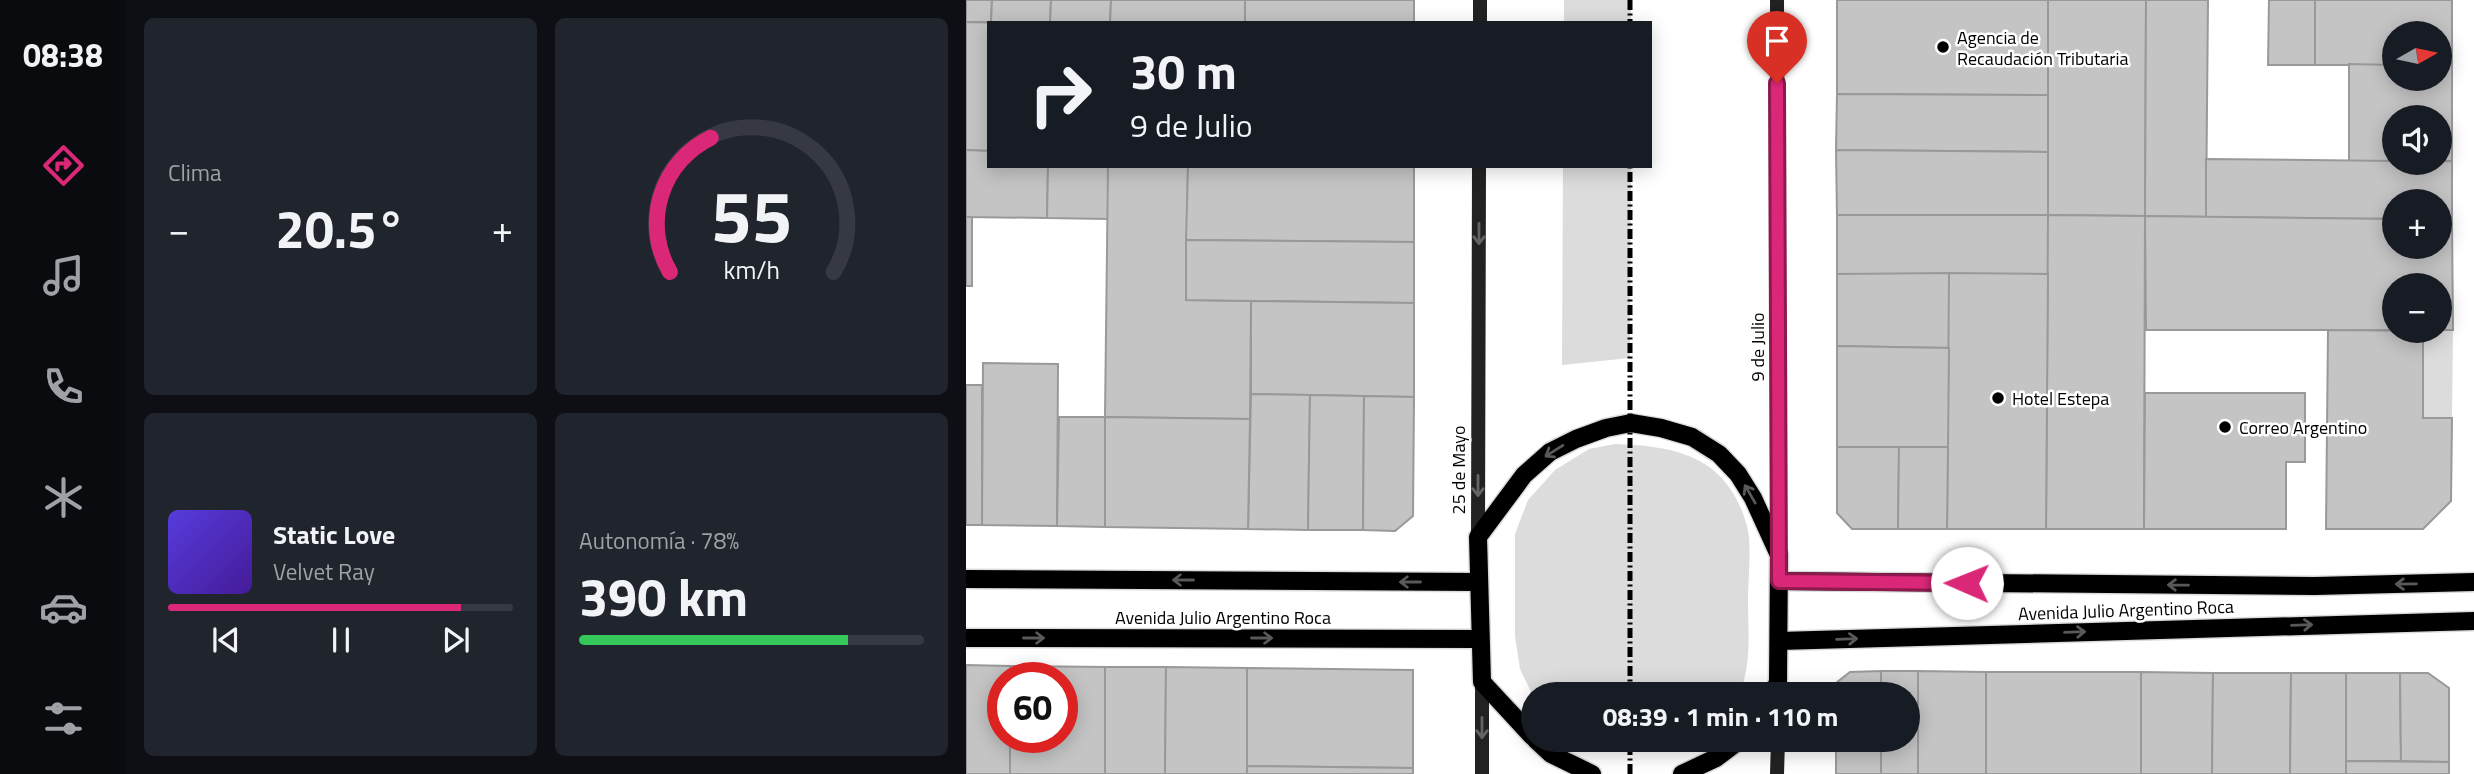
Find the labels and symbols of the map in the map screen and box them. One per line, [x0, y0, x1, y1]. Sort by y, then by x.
pin [1747, 11, 1807, 83]
north arrow [2382, 21, 2452, 91]
place label: Agencia de Recaudación Tributaria [1957, 24, 2129, 72]
marker: Agencia de Recaudación Tributaria [1935, 39, 1951, 55]
one-way arrow [1472, 223, 1486, 246]
street label: 9 de Julio [1744, 313, 1771, 381]
place label: Hotel Estepa [2012, 385, 2109, 412]
marker: Hotel Estepa [1990, 390, 2006, 406]
place label: Correo Argentino [2239, 414, 2367, 441]
marker: Correo Argentino [2217, 419, 2233, 435]
street label: 25 de Mayo [1445, 426, 1472, 514]
one-way arrow [1545, 445, 1565, 459]
one-way arrow [1472, 475, 1485, 498]
one-way arrow [1743, 484, 1757, 504]
position arrow [1930, 546, 2004, 620]
one-way arrow [1172, 573, 1195, 587]
one-way arrow [1399, 575, 1422, 589]
one-way arrow [2395, 577, 2418, 591]
one-way arrow [2167, 578, 2190, 592]
street label: Avenida Julio Argentino Roca [2018, 593, 2234, 627]
street label: Avenida Julio Argentino Roca [1115, 604, 1331, 631]
one-way arrow [2290, 619, 2313, 632]
one-way arrow [2063, 625, 2086, 639]
one-way arrow [1022, 631, 1045, 645]
one-way arrow [1250, 631, 1273, 645]
one-way arrow [1836, 632, 1859, 645]
speed limit sign: 60 [987, 662, 1078, 753]
one-way arrow [1475, 716, 1489, 739]

